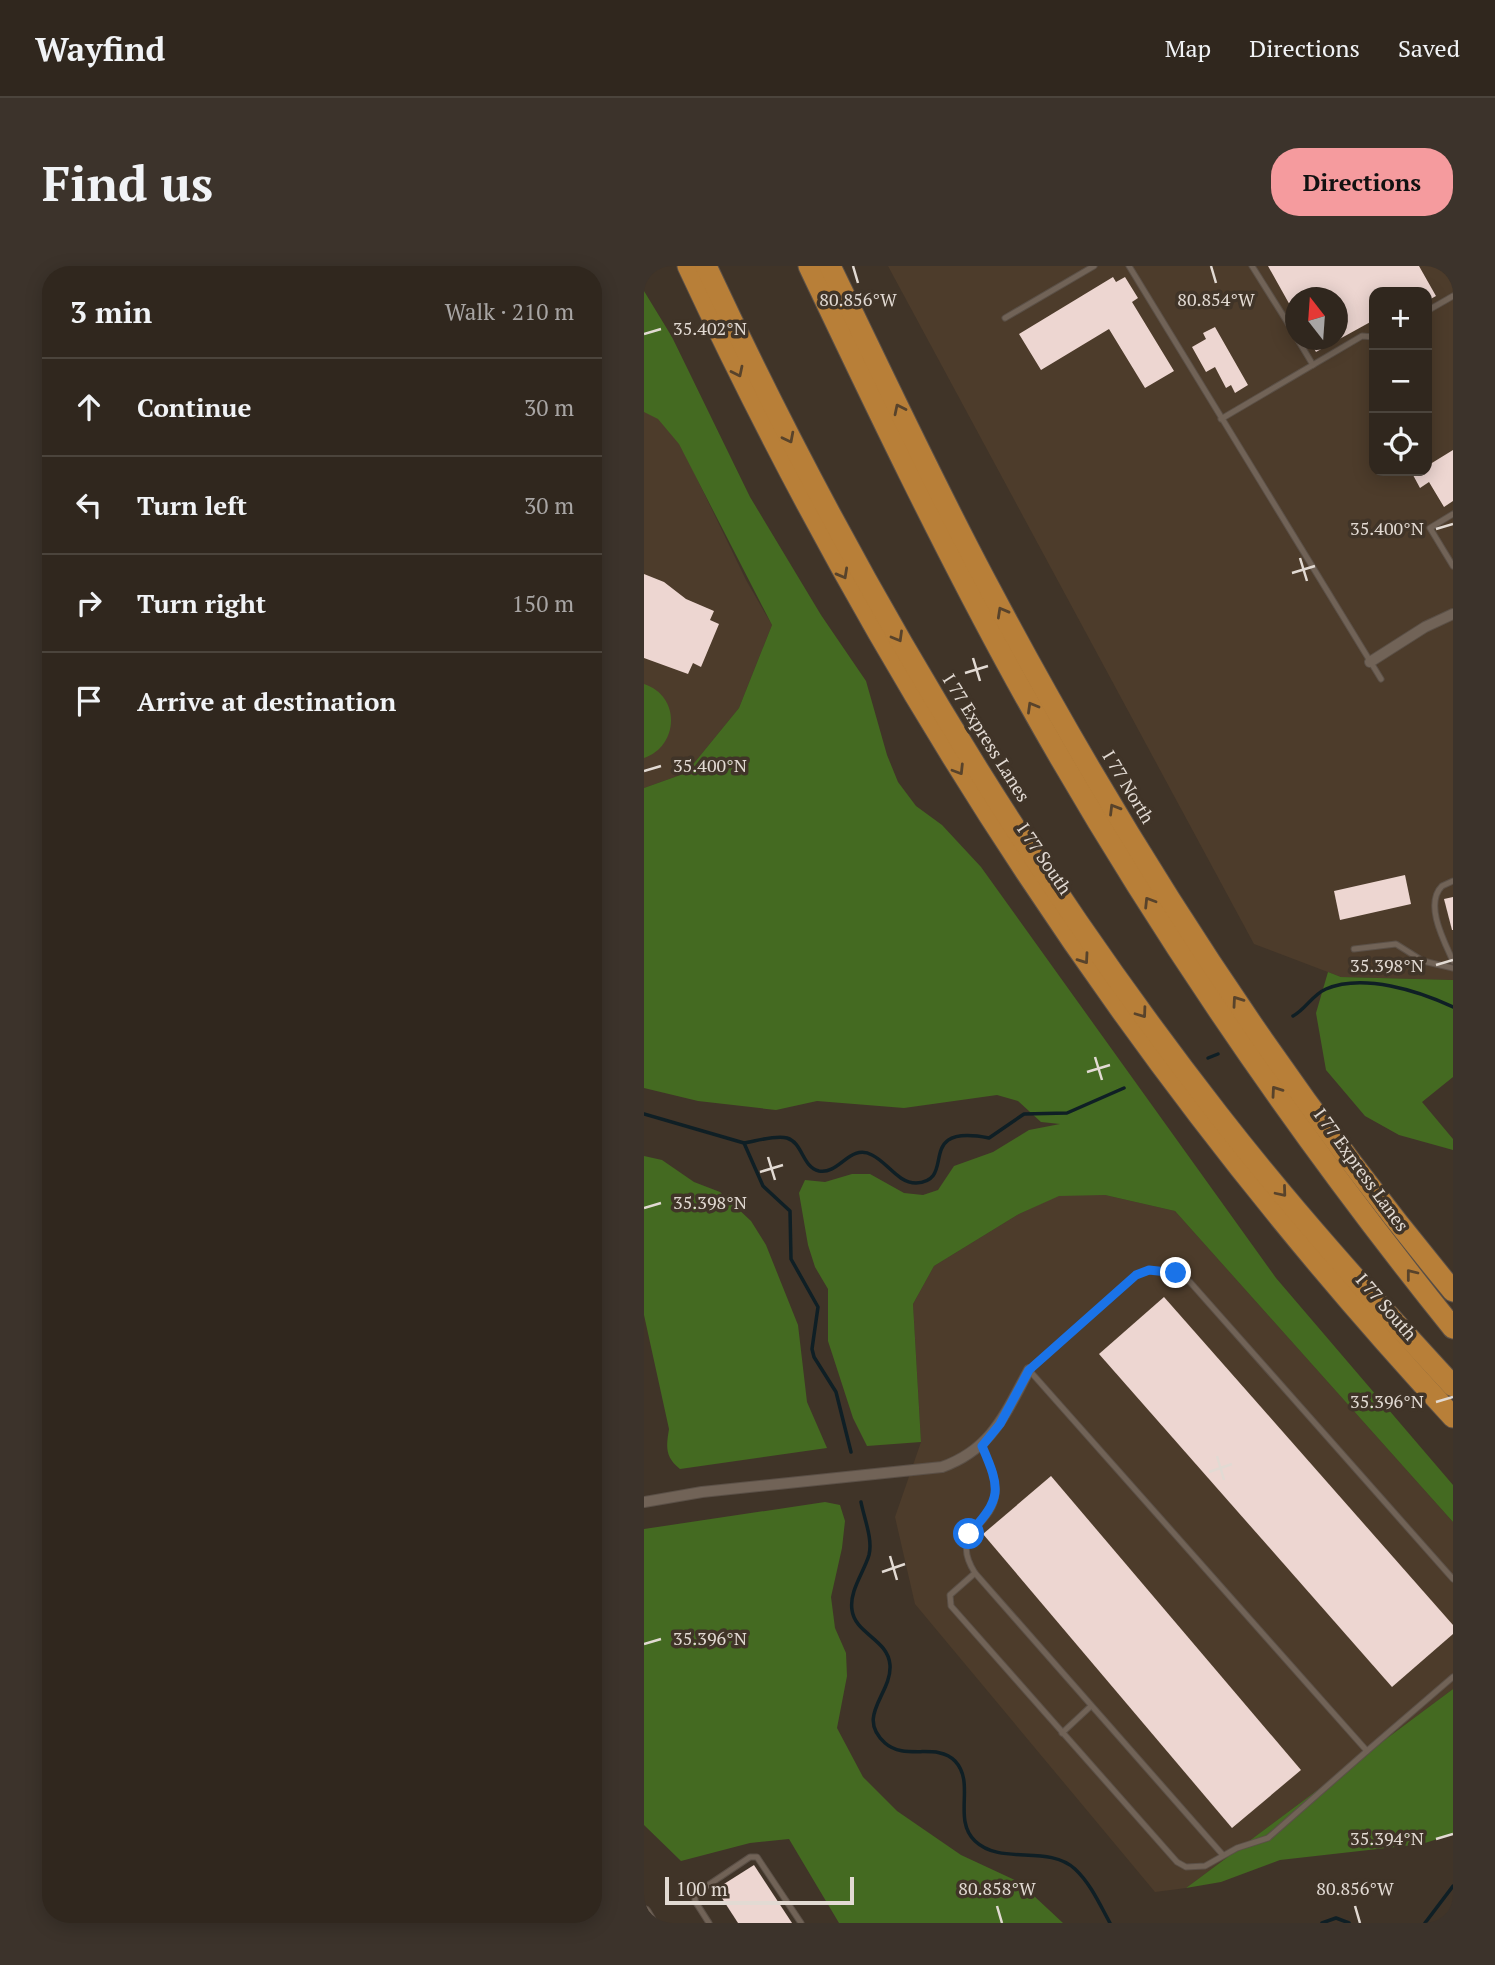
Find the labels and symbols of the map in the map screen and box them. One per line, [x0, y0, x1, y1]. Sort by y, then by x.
text: 80.856°W [819, 287, 897, 311]
text: 80.854°W [1177, 287, 1255, 311]
north arrow [1285, 287, 1348, 350]
text: 35.402°N [673, 316, 747, 340]
one-way arrow [730, 365, 744, 377]
one-way arrow [893, 404, 907, 416]
one-way arrow [780, 431, 794, 443]
text: 35.400°N [1350, 516, 1424, 540]
one-way arrow [835, 567, 848, 579]
one-way arrow [996, 606, 1010, 619]
one-way arrow [889, 630, 902, 643]
street label: I 77 Express Lanes [938, 669, 1036, 806]
one-way arrow [1027, 702, 1040, 715]
street label: I 77 North [1098, 745, 1160, 828]
text: 35.400°N [673, 753, 747, 777]
one-way arrow [950, 762, 963, 775]
one-way arrow [1110, 804, 1123, 817]
street label: I 77 South [1012, 818, 1078, 899]
one-way arrow [1144, 897, 1157, 910]
one-way arrow [1076, 951, 1088, 964]
text: 35.398°N [1350, 953, 1424, 977]
one-way arrow [1233, 996, 1245, 1009]
one-way arrow [1134, 1005, 1146, 1017]
one-way arrow [1272, 1086, 1284, 1099]
street label: I 77 Express Lanes [1309, 1103, 1415, 1236]
one-way arrow [1274, 1184, 1286, 1197]
text: 35.398°N [673, 1190, 747, 1214]
route end [1160, 1257, 1191, 1288]
street label: I 77 South [1351, 1268, 1423, 1345]
one-way arrow [1406, 1269, 1419, 1282]
text: 35.396°N [1350, 1389, 1424, 1413]
route start [953, 1518, 984, 1549]
text: 35.396°N [673, 1626, 747, 1650]
text: 35.394°N [1350, 1826, 1424, 1850]
scale bar [665, 1874, 854, 1906]
text: 80.858°W [958, 1876, 1036, 1900]
text: 80.856°W [1316, 1876, 1394, 1900]

